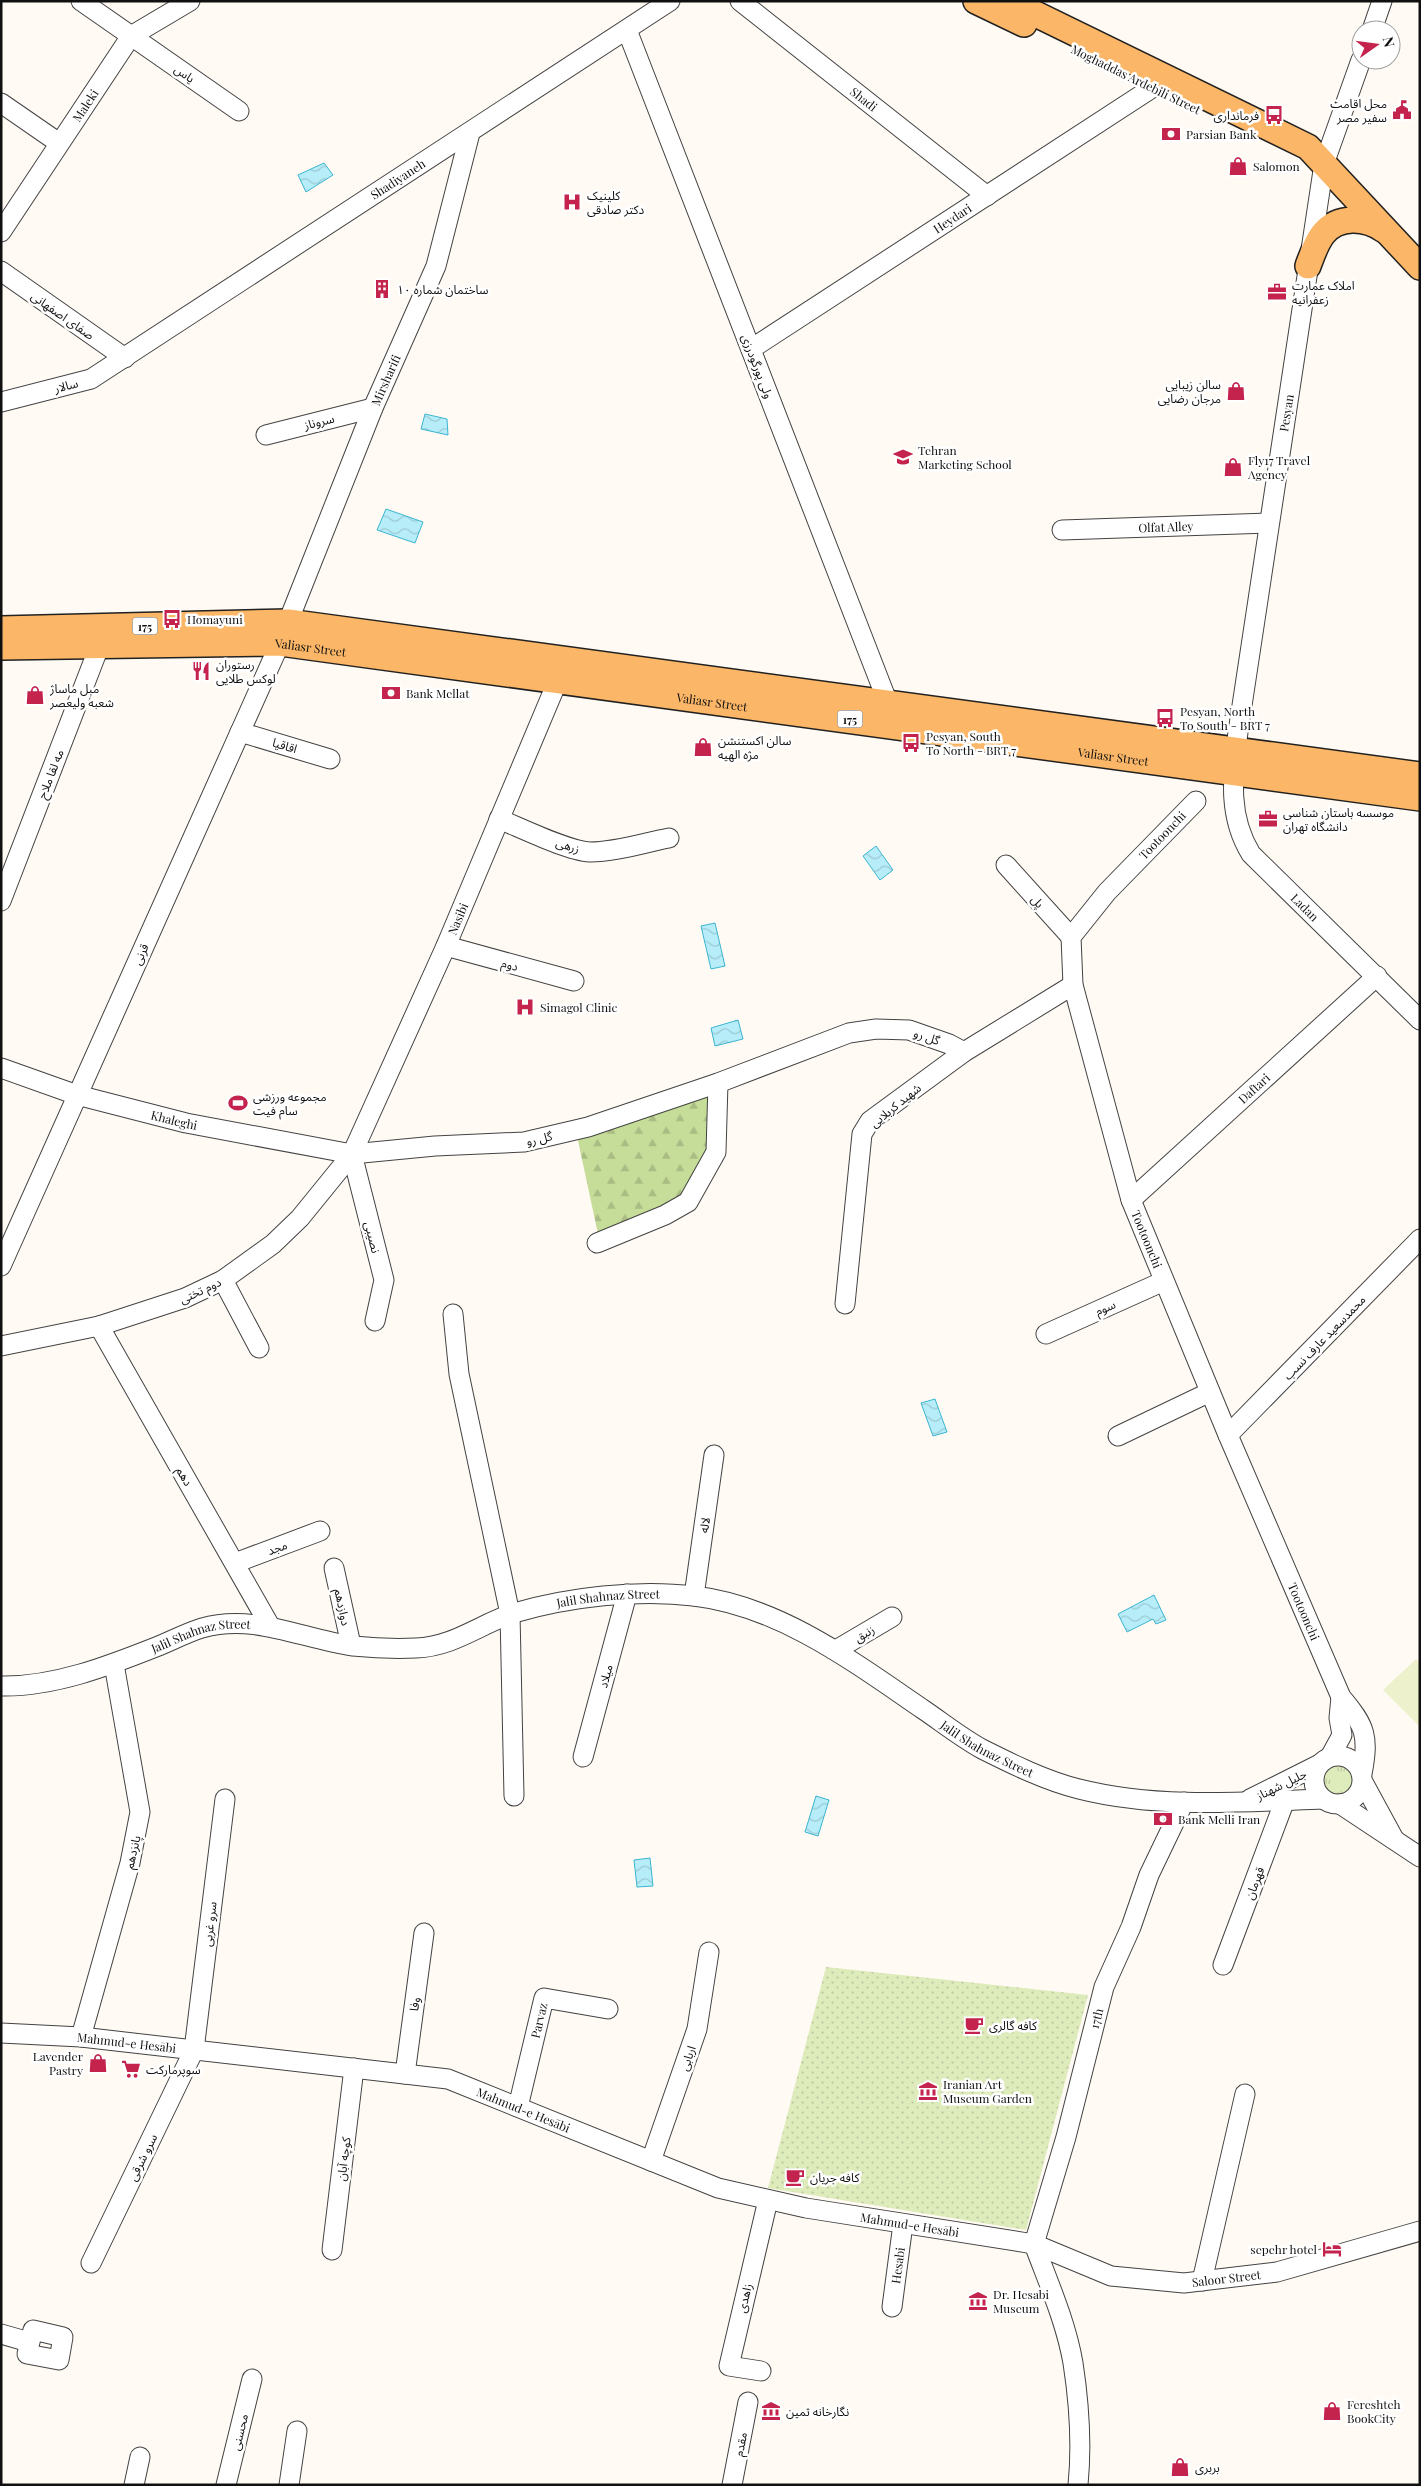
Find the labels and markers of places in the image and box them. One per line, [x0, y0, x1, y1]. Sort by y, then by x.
place label: محل اقامت سفیر مصر [1330, 95, 1387, 125]
public building icon: محل اقامت سفیر مصر [1391, 99, 1413, 121]
bus stop icon: فرمانداری [1263, 104, 1285, 126]
place label: فرمانداری [1214, 107, 1259, 123]
bank icon: Parsian Bank [1160, 123, 1182, 145]
place label: Parsian Bank [1186, 126, 1257, 142]
shop icon: Salomon [1227, 155, 1249, 177]
place label: Salomon [1253, 158, 1300, 174]
place label: کلینیک دکتر صادقی [587, 187, 644, 217]
hospital icon: کلینیک دکتر صادقی [561, 191, 583, 213]
place label: املاک عمارت زعفرانیه [1292, 277, 1355, 307]
building icon: ساختمان شماره ۱۰ [371, 278, 393, 300]
place label: ساختمان شماره ۱۰ [397, 281, 488, 297]
office icon: املاک عمارت زعفرانیه [1266, 281, 1288, 303]
place label: سالن زیبایی مرجان رضایی [1158, 376, 1221, 406]
shop icon: سالن زیبایی مرجان رضایی [1225, 380, 1247, 402]
place label: Tehran Marketing School [918, 442, 1012, 472]
school or university icon: Tehran Marketing School [892, 446, 914, 468]
place label: Fly17 Travel Agency [1247, 452, 1311, 482]
shop icon: Fly17 Travel Agency [1222, 456, 1244, 478]
bus stop icon: Homayuni [161, 608, 183, 630]
place label: Homayuni [187, 611, 243, 627]
place label: رستوران لوکس طلایی [216, 656, 276, 686]
restaurant icon: رستوران لوکس طلایی [190, 660, 212, 682]
place label: مبل ماساژ شعبه ولیعصر [49, 680, 114, 710]
bank icon: Bank Mellat [380, 682, 402, 704]
shop icon: مبل ماساژ شعبه ولیعصر [24, 684, 46, 706]
place label: Bank Mellat [406, 685, 470, 701]
place label: Pesyan, North To South - BRT 7 [1180, 703, 1270, 733]
bus stop icon: Pesyan, North To South - BRT 7 [1154, 707, 1176, 729]
place label: Pesyan, South To North - BRT 7 [926, 728, 1016, 758]
place label: سالن اکستنشن مژه الهیه [718, 732, 791, 762]
bus stop icon: Pesyan, South To North - BRT 7 [900, 732, 922, 754]
shop icon: سالن اکستنشن مژه الهیه [692, 736, 714, 758]
place label: موسسه باستان شناسی دانشگاه تهران [1283, 804, 1394, 834]
office icon: موسسه باستان شناسی دانشگاه تهران [1257, 808, 1279, 830]
hospital icon: Simagol Clinic [514, 996, 536, 1018]
place label: Simagol Clinic [540, 999, 618, 1015]
place label: مجموعه ورزشی سام فیت [253, 1088, 326, 1120]
sports icon: مجموعه ورزشی سام فیت [227, 1092, 249, 1114]
bank icon: Bank Melli Iran [1152, 1808, 1174, 1830]
place label: Bank Melli Iran [1178, 1811, 1260, 1827]
cafe icon: کافه گالری [963, 2014, 985, 2036]
place label: کافه گالری [989, 2017, 1038, 2033]
place label: Lavender Pastry [33, 2048, 84, 2078]
shop icon: Lavender Pastry [87, 2052, 109, 2074]
supermarket icon: سوپرمارکت [120, 2058, 142, 2080]
place label: سوپرمارکت [146, 2061, 201, 2078]
place label: Iranian Art Museum Garden [943, 2076, 1032, 2106]
museum icon: Iranian Art Museum Garden [917, 2080, 939, 2102]
cafe icon: کافه جریان [784, 2166, 806, 2188]
place label: کافه جریان [810, 2169, 860, 2185]
hotel icon: sepehr hotel [1321, 2238, 1343, 2260]
place label: sepehr hotel [1250, 2241, 1318, 2257]
place label: Dr. Hesabi Museum [993, 2286, 1050, 2316]
museum icon: Dr. Hesabi Museum [967, 2290, 989, 2312]
place label: Fereshteh BookCity [1347, 2396, 1401, 2426]
museum icon: نگارخانه ثمین [760, 2400, 782, 2422]
shop icon: Fereshteh BookCity [1321, 2400, 1343, 2422]
place label: نگارخانه ثمین [786, 2403, 849, 2419]
shop icon: بربری [1169, 2456, 1191, 2478]
place label: بربری [1195, 2459, 1220, 2475]

